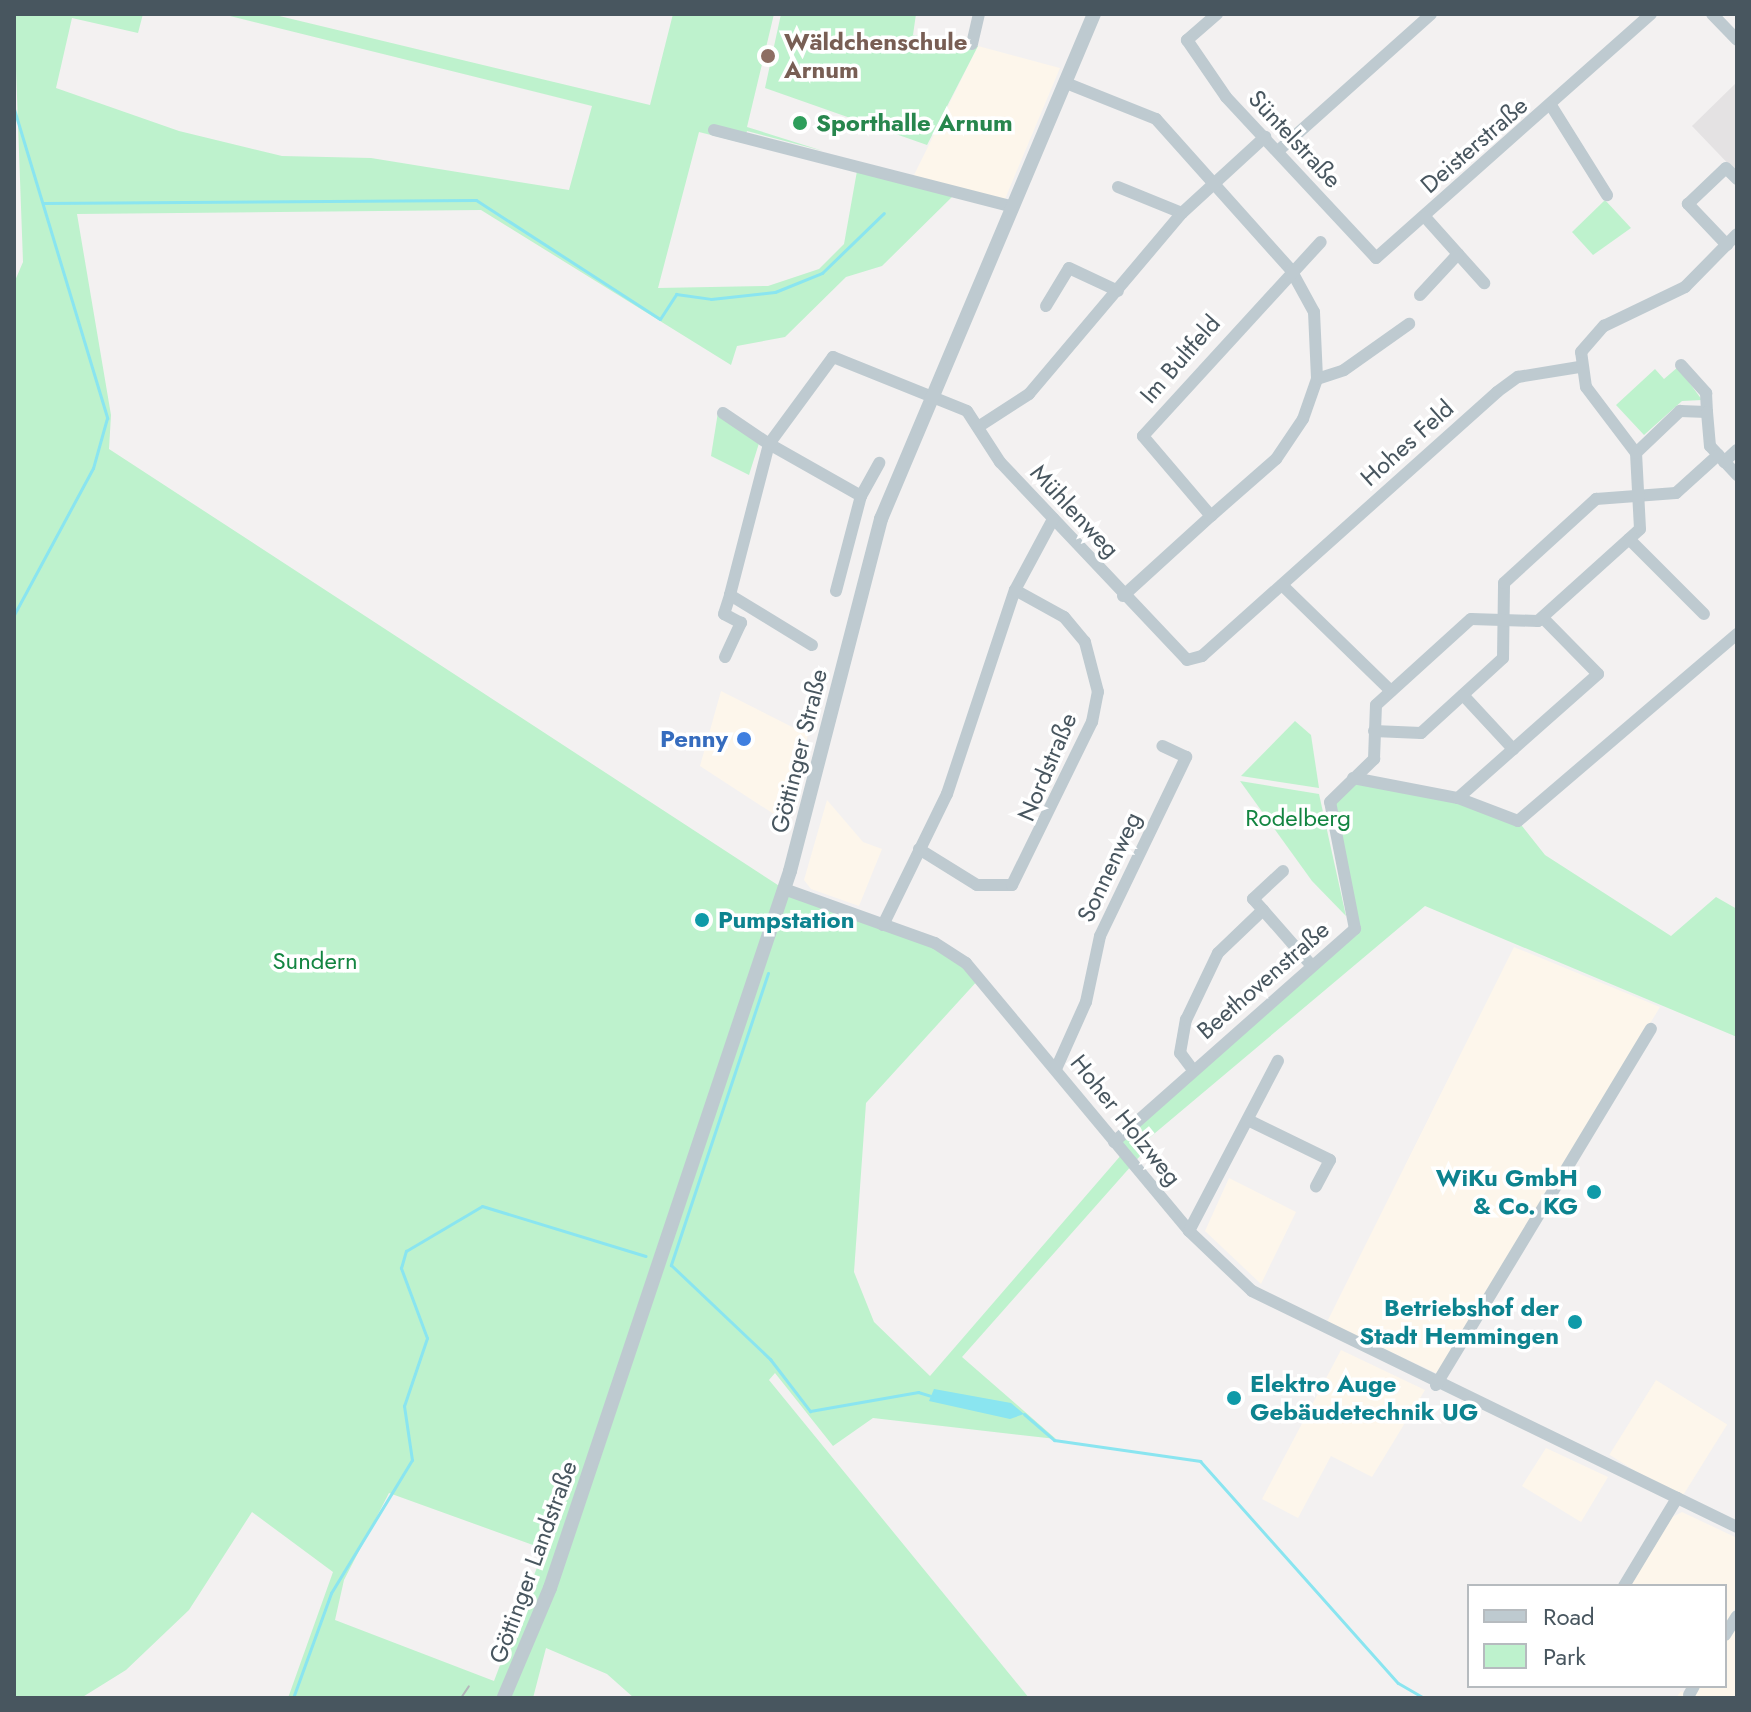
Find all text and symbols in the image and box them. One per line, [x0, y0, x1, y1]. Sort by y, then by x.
place label: Wäldchenschule Arnum [784, 28, 967, 84]
marker: Wäldchenschule Arnum [759, 47, 777, 65]
street label: Süntelstraße [1242, 84, 1348, 194]
street label: Deisterstraße [1415, 91, 1533, 199]
place label: Sporthalle Arnum [816, 109, 1013, 137]
marker: Sporthalle Arnum [791, 114, 809, 132]
street label: Im Bultfeld [1134, 309, 1226, 409]
street label: Hohes Feld [1355, 394, 1459, 492]
street label: Mühlenweg [1025, 458, 1125, 564]
street label: Göttinger Straße [765, 666, 833, 836]
street label: Nordstraße [1011, 709, 1083, 825]
place label: Penny [660, 725, 728, 753]
marker: Penny [735, 730, 753, 748]
park label: Rodelberg [1245, 804, 1351, 832]
street label: Sonnenweg [1071, 807, 1147, 927]
place label: Pumpstation [718, 906, 854, 934]
marker: Pumpstation [693, 911, 711, 929]
street label: Beethovenstraße [1191, 915, 1335, 1045]
park label: Sundern [272, 947, 358, 975]
street label: Hoher Holzweg [1065, 1049, 1187, 1191]
place label: WiKu GmbH & Co. KG [1436, 1164, 1578, 1220]
marker: WiKu GmbH & Co. KG [1585, 1183, 1603, 1201]
place label: Betriebshof der Stadt Hemmingen [1359, 1294, 1559, 1350]
marker: Betriebshof der Stadt Hemmingen [1566, 1313, 1584, 1331]
place label: Elektro Auge Gebäudetechnik UG [1250, 1370, 1478, 1426]
marker: Elektro Auge Gebäudetechnik UG [1225, 1389, 1243, 1407]
street label: Göttinger Landstraße [483, 1457, 583, 1667]
legend [1467, 1584, 1727, 1688]
text: Road [1543, 1599, 1595, 1634]
text: Park [1543, 1639, 1586, 1674]

